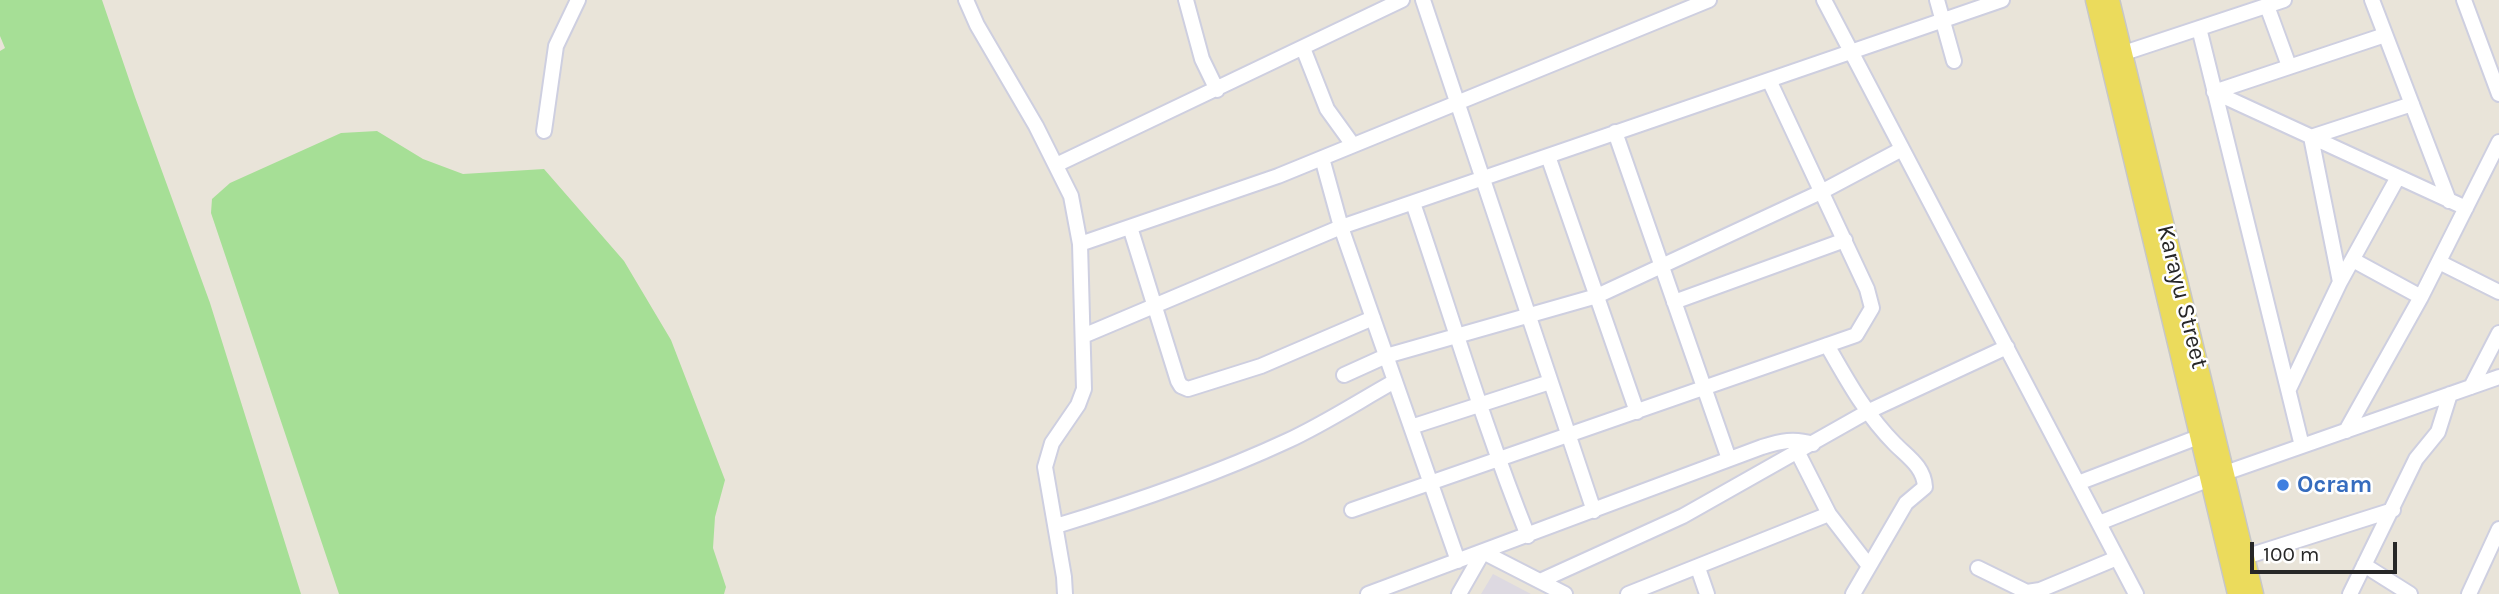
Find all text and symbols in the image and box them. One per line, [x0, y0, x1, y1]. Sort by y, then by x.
street label: Karayu Street [2150, 222, 2214, 372]
place label: Ocram [2297, 471, 2372, 499]
marker: Ocram [2275, 477, 2291, 493]
scale bar [2254, 528, 2401, 572]
text: 100 m [2263, 542, 2320, 566]

